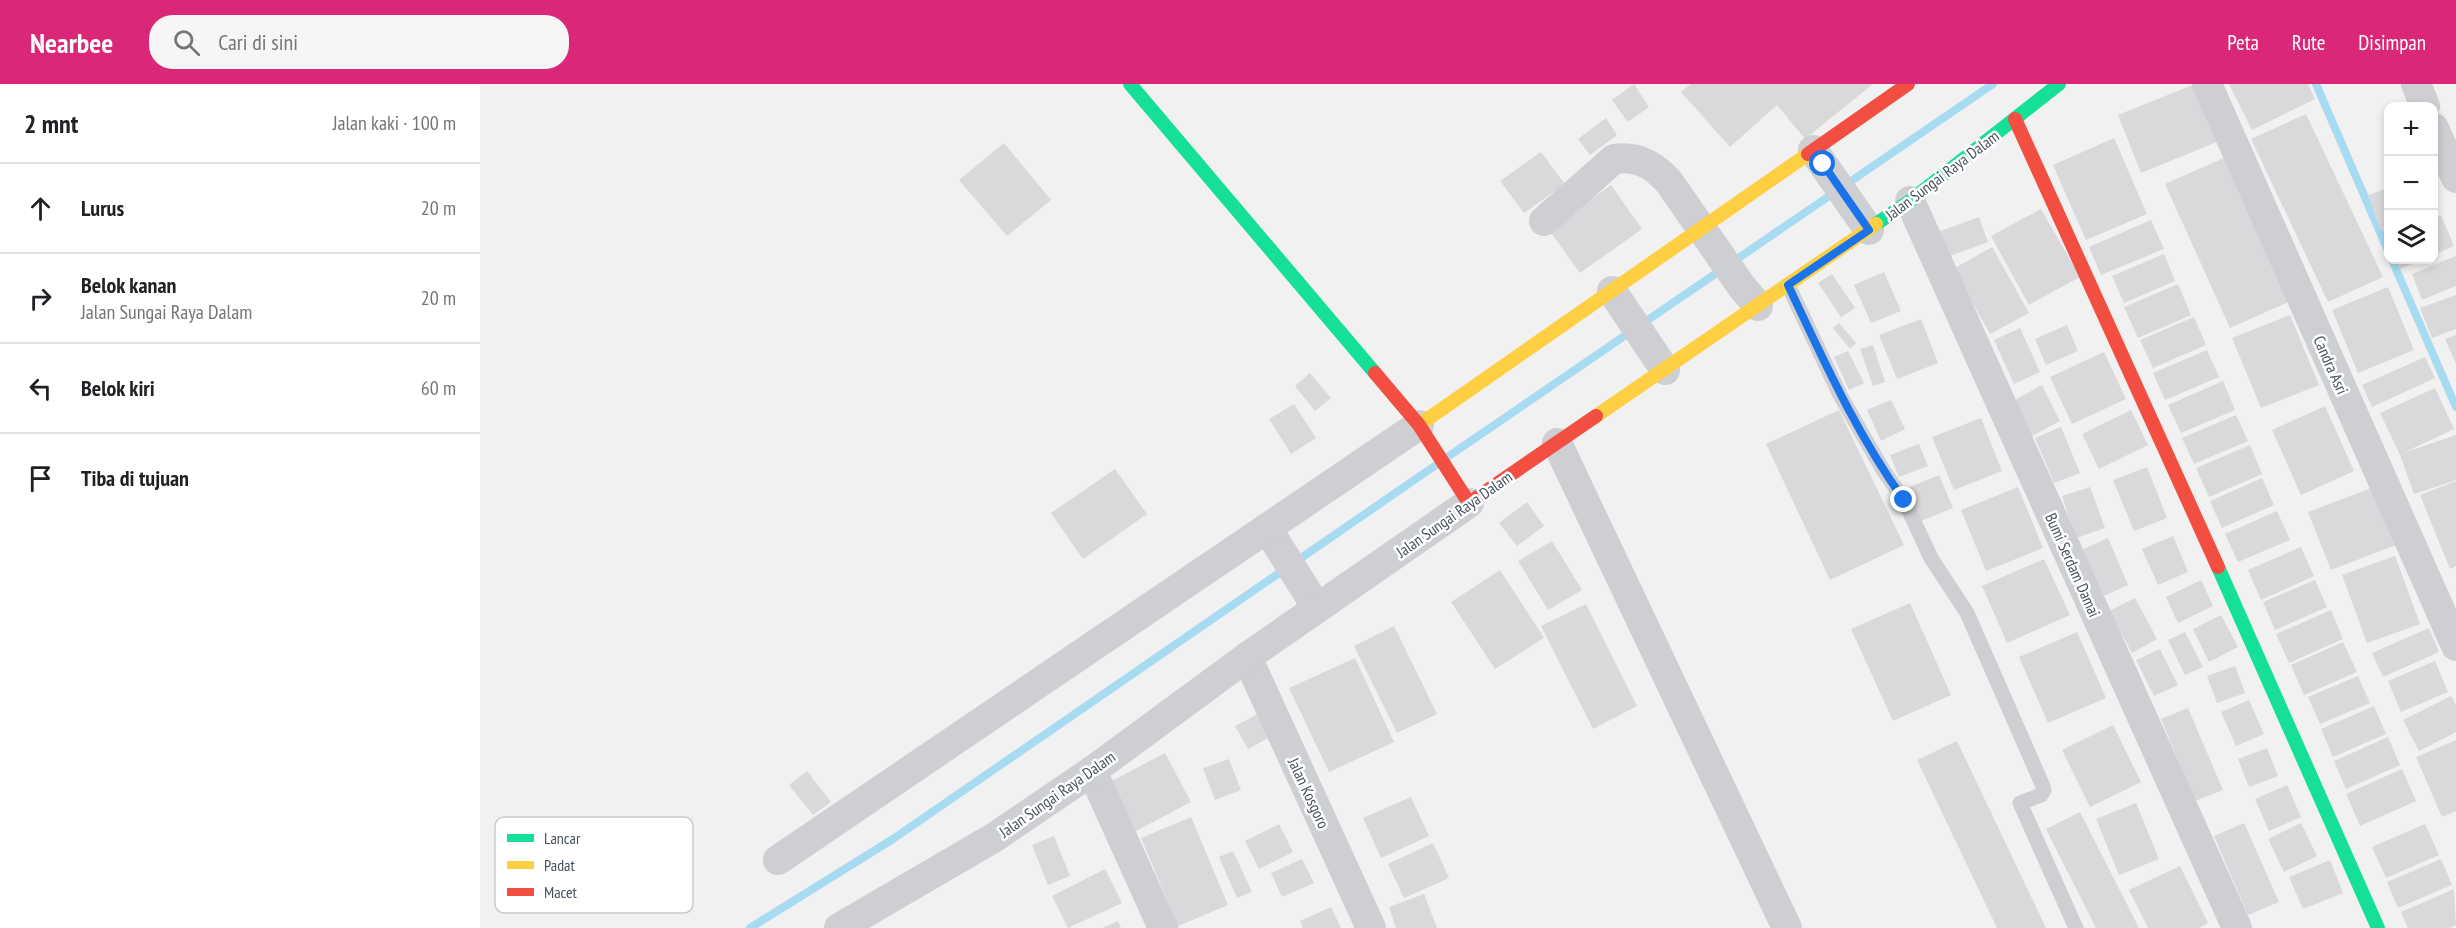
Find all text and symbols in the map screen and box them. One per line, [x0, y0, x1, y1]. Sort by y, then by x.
search box [149, 15, 569, 69]
text: Nearbee [30, 24, 113, 61]
icon: search [170, 26, 203, 59]
text: Cari di sini [218, 28, 298, 56]
text: Peta [2227, 29, 2259, 56]
text: Rute [2292, 29, 2325, 56]
text: Disimpan [2358, 29, 2426, 56]
map controls [2384, 102, 2438, 264]
button: + [2384, 102, 2438, 156]
text: 2 mnt [24, 107, 78, 140]
text: Jalan kaki · 100 m [333, 110, 456, 136]
street label: Jalan Sungai Raya Dalam [1880, 126, 2003, 225]
route start [1809, 150, 1835, 176]
button: − [2384, 156, 2438, 210]
icon: ahead [24, 192, 57, 225]
text: Lurus [81, 194, 124, 222]
text: 20 m [421, 195, 456, 221]
button: layers [2384, 210, 2438, 264]
text: Belok kanan [81, 271, 176, 299]
icon: right [24, 282, 57, 315]
text: 20 m [421, 285, 456, 311]
text: Jalan Sungai Raya Dalam [81, 299, 252, 325]
street label: Candra Asri [2309, 333, 2353, 397]
icon: left [24, 372, 57, 405]
text: Belok kiri [81, 374, 155, 402]
text: 60 m [421, 375, 456, 401]
icon: arrive [24, 462, 57, 495]
text: Tiba di tujuan [81, 464, 189, 492]
street label: Jalan Sungai Raya Dalam [1391, 467, 1516, 562]
route end [1890, 486, 1916, 512]
street label: Bumi Serdam Damai [2041, 510, 2105, 620]
street label: Jalan Sungai Raya Dalam [994, 747, 1119, 842]
street label: Jalan Kosgoro [1284, 754, 1334, 832]
legend [495, 817, 693, 913]
text: Lancar [544, 828, 581, 848]
text: Padat [544, 855, 576, 875]
text: Macet [544, 882, 578, 902]

